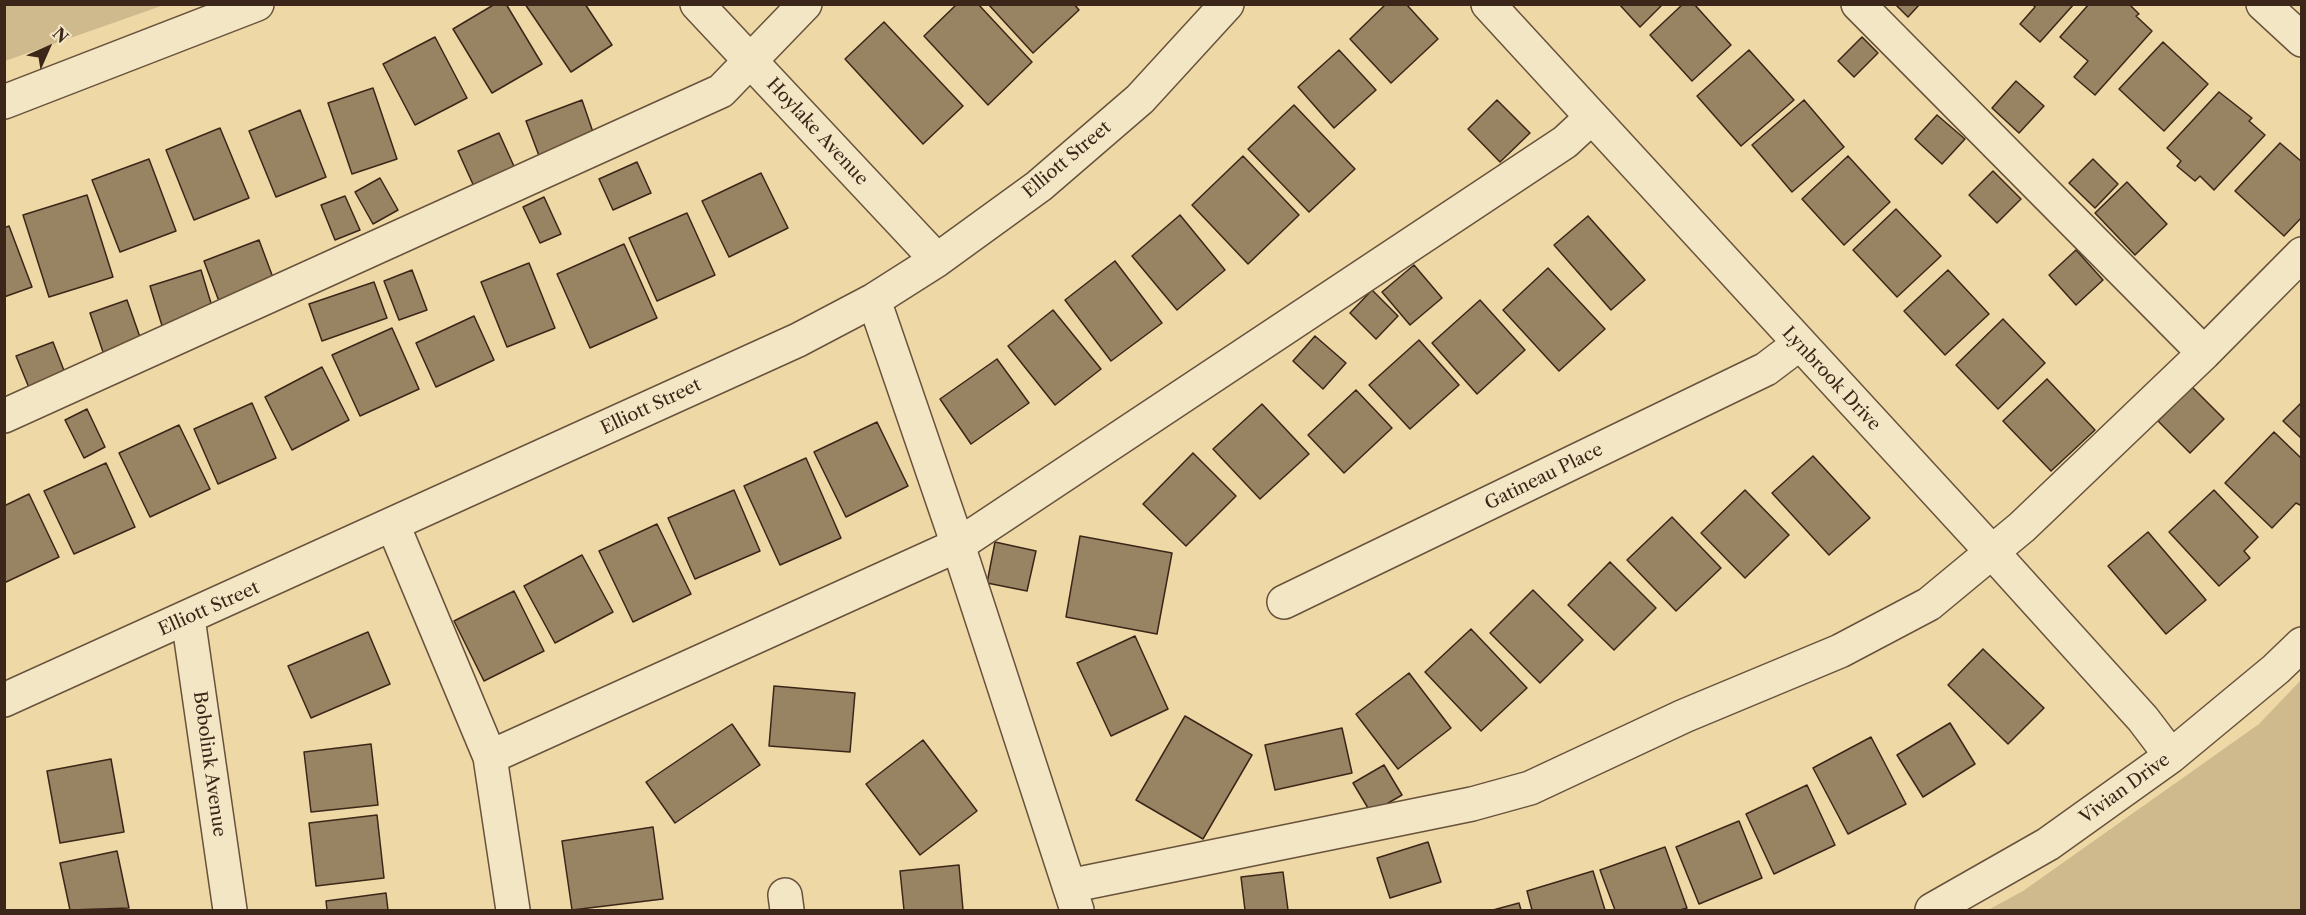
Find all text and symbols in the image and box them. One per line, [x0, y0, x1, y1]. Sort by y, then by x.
north arrow [18, 18, 78, 78]
text: N [49, 23, 73, 47]
street label: Hoylake Avenue [762, 74, 872, 190]
street label: Elliott Street [1019, 117, 1115, 203]
street label: Lynbrook Drive [1777, 322, 1885, 436]
street label: Elliott Street [597, 374, 705, 440]
street label: Gatineau Place [1481, 439, 1607, 515]
street label: Elliott Street [155, 577, 263, 641]
street label: Bobolink Avenue [188, 690, 230, 838]
street label: Vivian Drive [2076, 749, 2174, 829]

